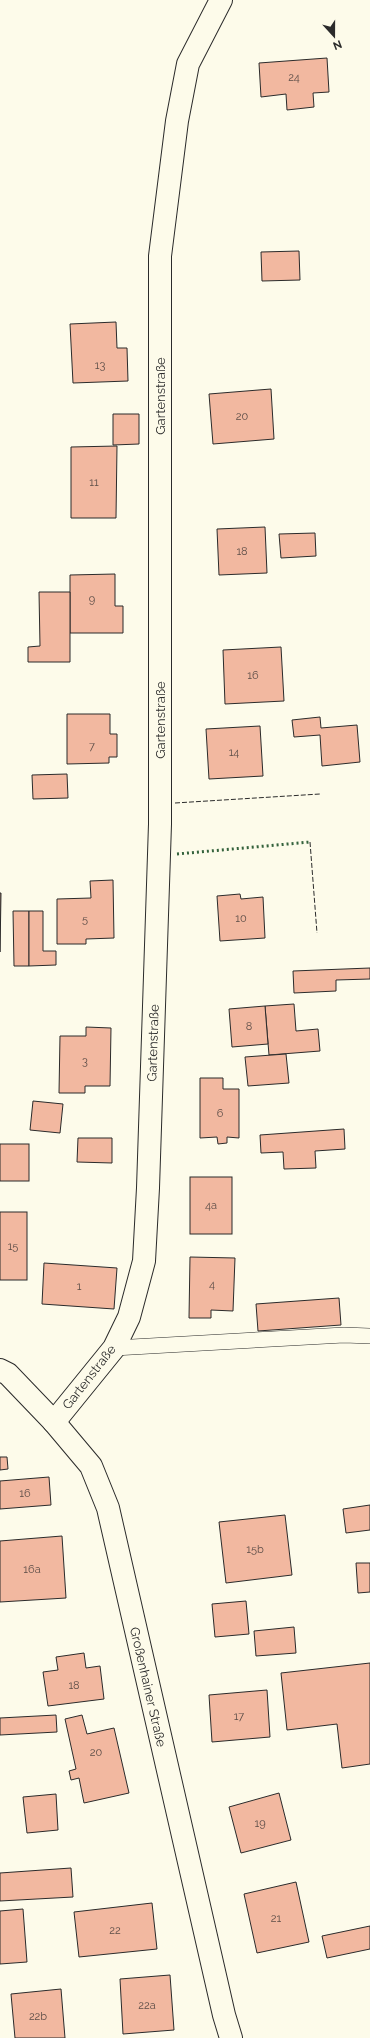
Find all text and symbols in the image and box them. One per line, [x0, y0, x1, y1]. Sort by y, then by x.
north arrow [314, 16, 354, 56]
text: N [331, 37, 344, 52]
house number: 24 [288, 71, 300, 84]
street label: Gartenstraße [153, 357, 168, 435]
house number: 13 [95, 359, 105, 372]
house number: 20 [236, 410, 248, 423]
house number: 11 [89, 476, 99, 489]
house number: 18 [236, 545, 248, 558]
house number: 9 [89, 593, 95, 606]
house number: 16 [247, 669, 259, 682]
street label: Gartenstraße [153, 681, 168, 759]
house number: 7 [89, 740, 95, 753]
house number: 14 [229, 746, 239, 759]
house number: 10 [235, 912, 247, 925]
house number: 5 [82, 913, 88, 926]
street label: Gartenstraße [144, 1004, 162, 1082]
house number: 8 [246, 1020, 252, 1033]
house number: 3 [82, 1055, 88, 1068]
house number: 6 [217, 1107, 224, 1120]
house number: 4a [205, 1199, 217, 1212]
house number: 15 [8, 1240, 18, 1253]
house number: 4 [209, 1278, 215, 1291]
house number: 1 [77, 1280, 82, 1293]
street label: Gartenstraße [59, 1342, 119, 1412]
house number: 16 [19, 1487, 31, 1500]
house number: 15b [246, 1543, 264, 1556]
house number: 16a [23, 1563, 41, 1576]
street label: Großenhainer Straße [127, 1626, 169, 1749]
house number: 18 [68, 1679, 80, 1692]
house number: 17 [234, 1710, 244, 1723]
house number: 20 [90, 1746, 102, 1759]
house number: 19 [254, 1817, 266, 1830]
house number: 21 [271, 1912, 282, 1925]
house number: 22 [109, 1924, 121, 1937]
house number: 22a [138, 1999, 156, 2012]
house number: 22b [29, 2010, 47, 2023]

